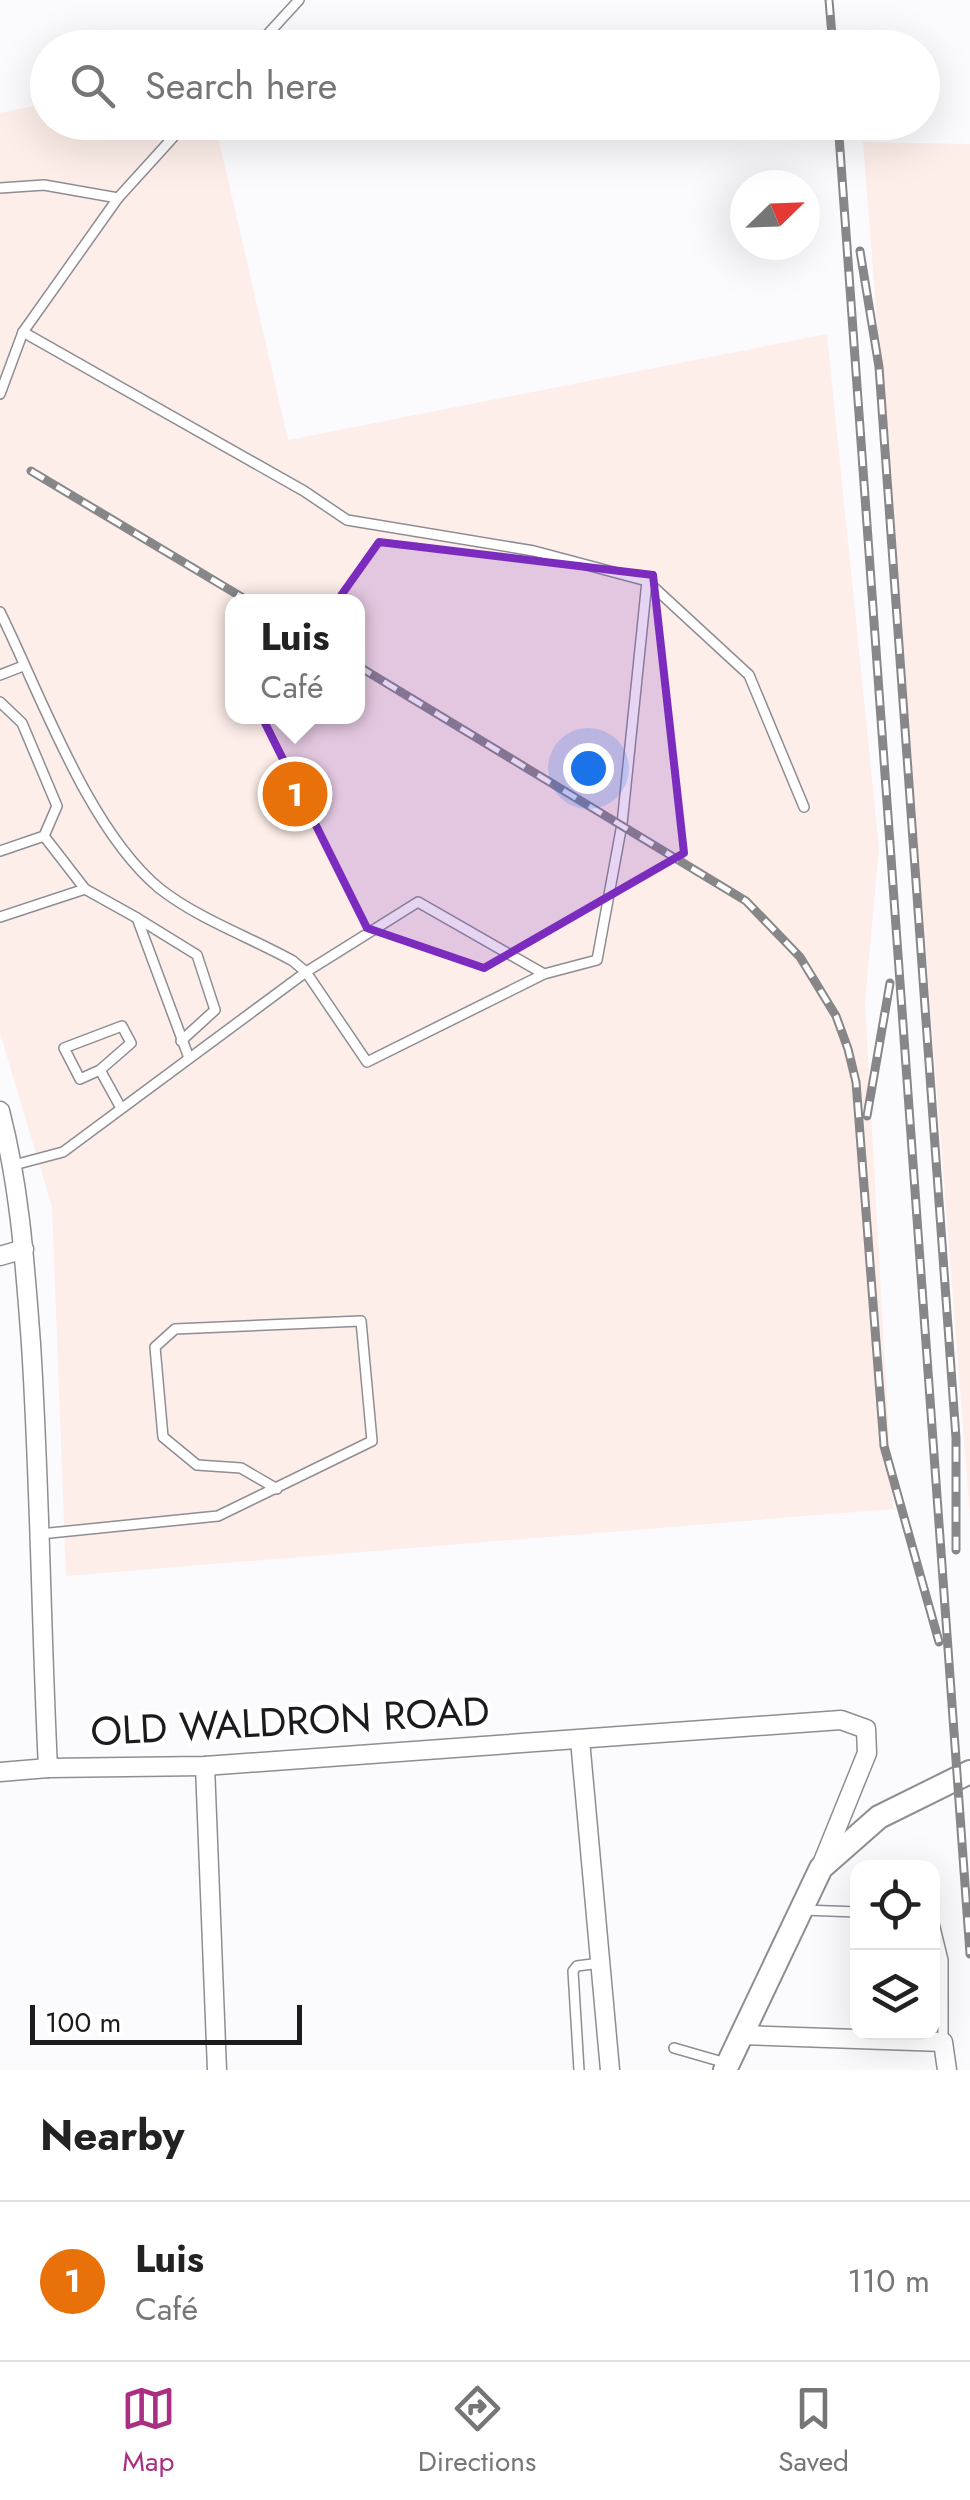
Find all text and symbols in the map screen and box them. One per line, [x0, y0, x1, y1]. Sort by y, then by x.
search box [30, 30, 940, 140]
icon: search [65, 58, 120, 113]
text: Search here [145, 58, 337, 113]
north arrow [730, 170, 820, 260]
popup [225, 594, 365, 724]
text: Luis [261, 609, 329, 664]
text: Café [261, 664, 323, 710]
your location [563, 743, 614, 794]
pin: 1 [262, 756, 328, 832]
street label: OLD WALDRON ROAD [89, 1682, 491, 1760]
map controls [850, 1860, 940, 2040]
button: locate [850, 1860, 940, 1950]
button: layers [850, 1950, 940, 2040]
scale bar [30, 2000, 302, 2044]
text: 100 m [45, 2002, 121, 2043]
text: Nearby [40, 2105, 184, 2166]
text: Luis [135, 2231, 204, 2286]
text: 1 [64, 2258, 81, 2304]
text: 110 m [847, 2258, 930, 2304]
text: Café [135, 2286, 198, 2332]
tab: Map [121, 2381, 176, 2482]
tab: Directions [418, 2381, 536, 2482]
tab: Saved [778, 2381, 849, 2482]

